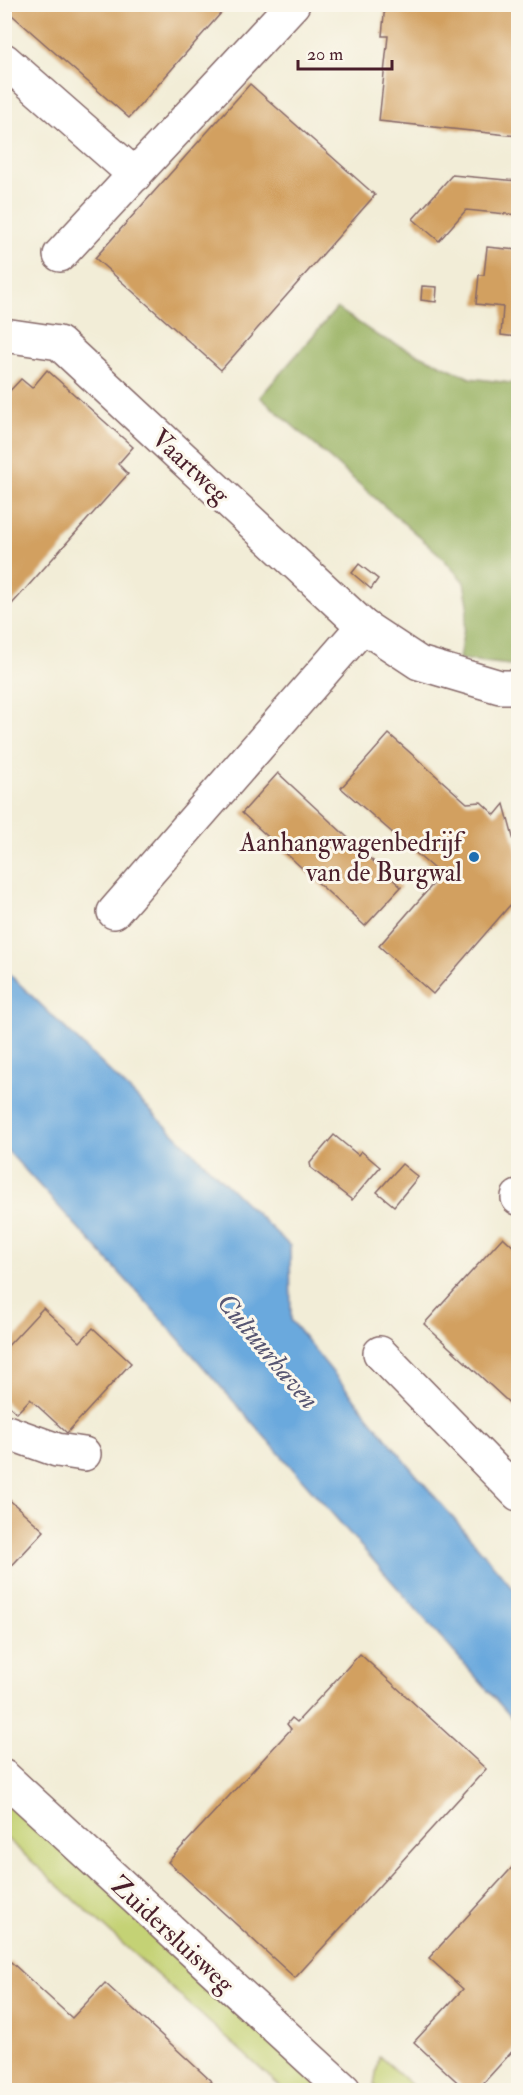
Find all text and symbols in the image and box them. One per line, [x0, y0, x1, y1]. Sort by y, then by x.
scale bar [298, 33, 392, 71]
text: 20 m [307, 43, 343, 66]
street label: Vaartweg [145, 423, 237, 512]
place label: Aanhangwagenbedrijf van de Burgwal [239, 827, 466, 889]
marker: Aanhangwagenbedrijf van de Burgwal [467, 850, 481, 864]
water label: Cultuurhaven [210, 1287, 326, 1416]
street label: Zuidersluisweg [104, 1869, 242, 2001]

